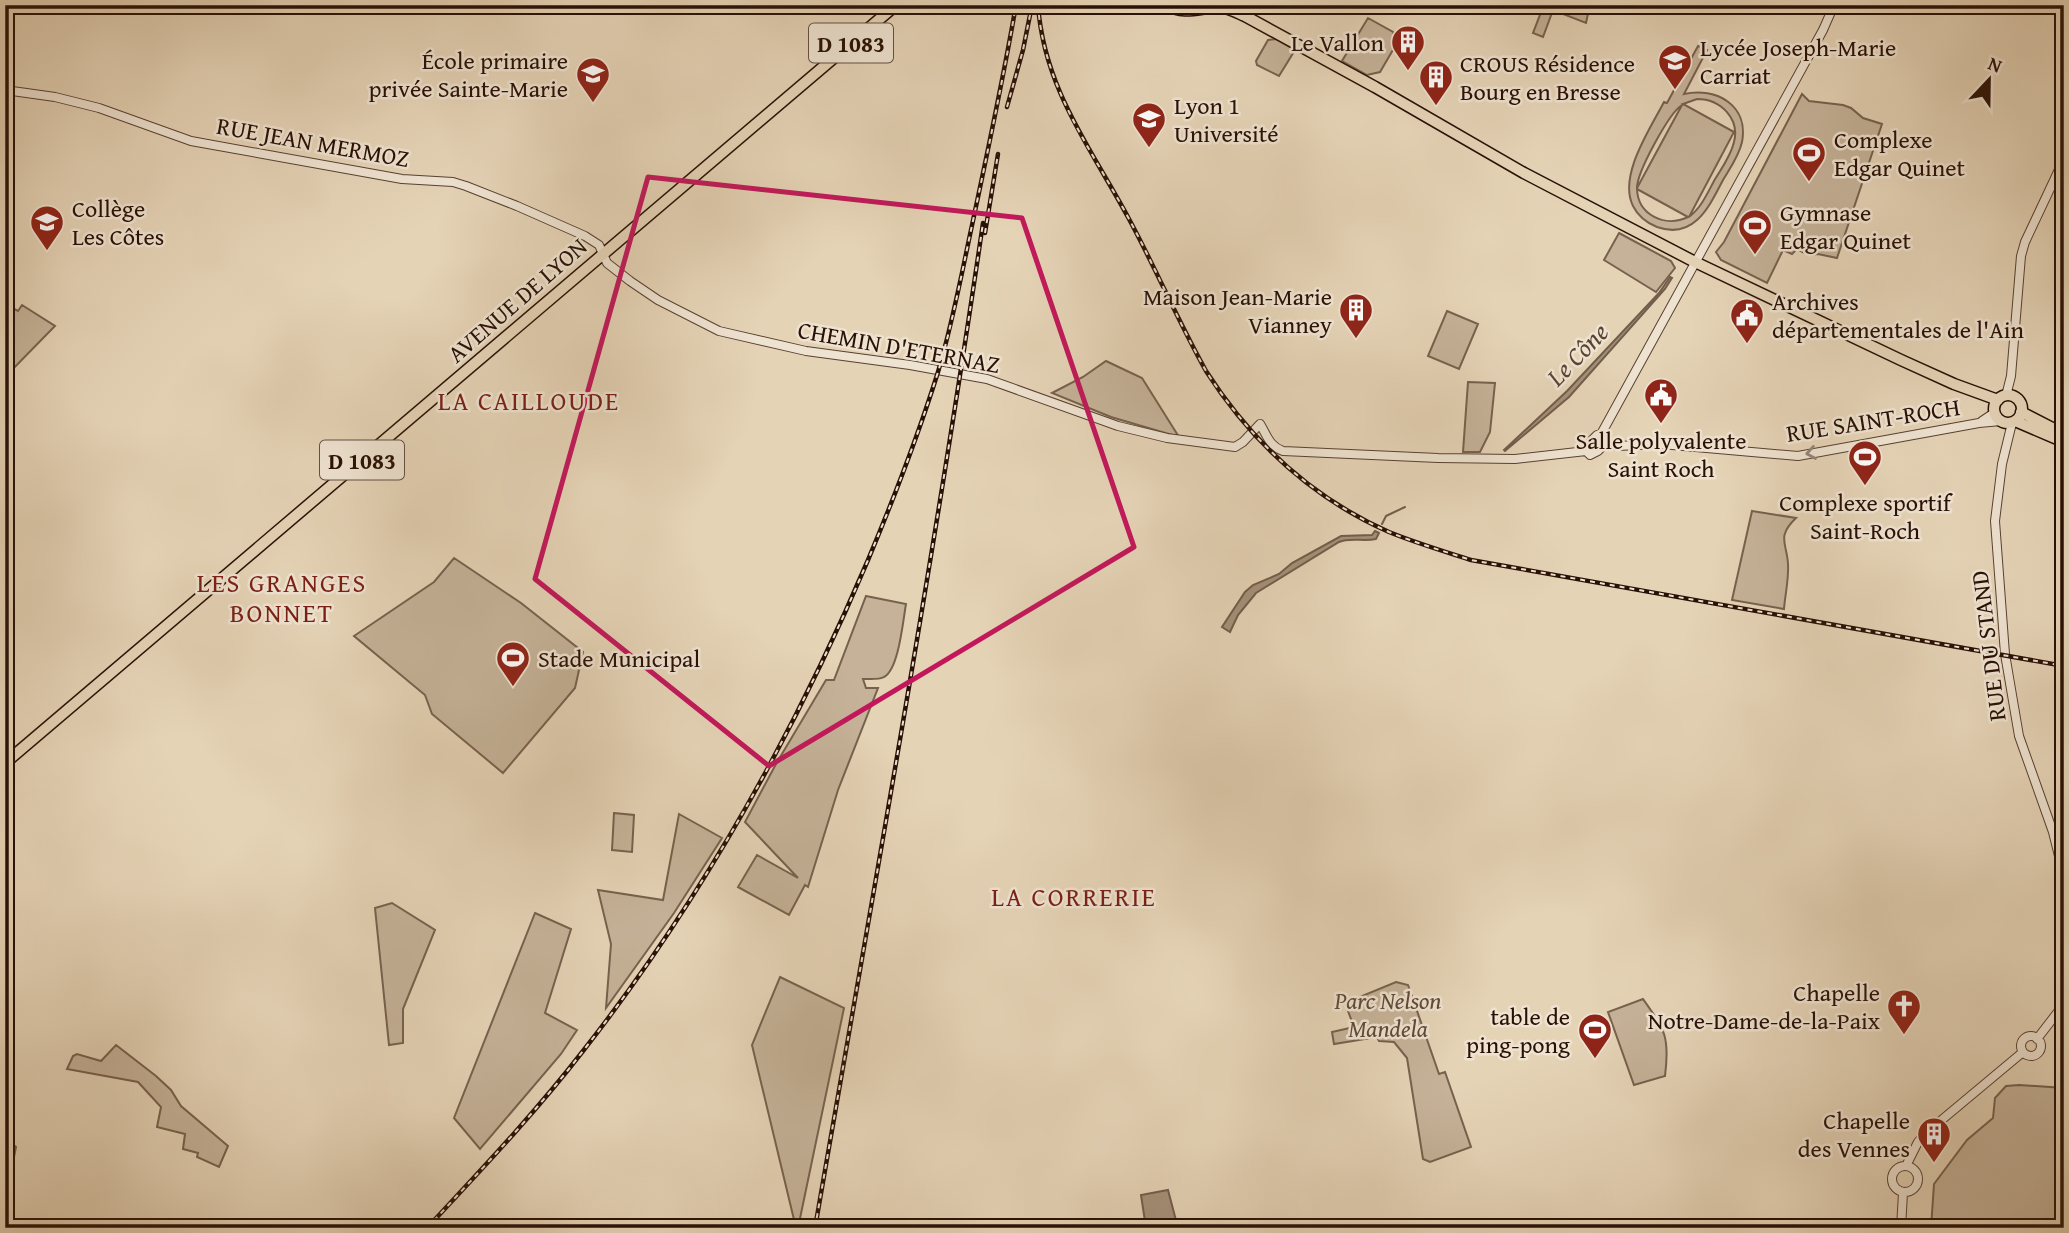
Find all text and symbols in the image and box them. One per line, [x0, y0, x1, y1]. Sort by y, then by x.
building icon: Le Vallon [1389, 23, 1427, 72]
road number: D 1083 [809, 24, 893, 62]
place label: Le Vallon [1291, 25, 1385, 60]
place label: Lycée Joseph-Marie Carriat [1700, 30, 1896, 93]
school or university icon: Lycée Joseph-Marie Carriat [1656, 42, 1694, 91]
place label: École primaire privée Sainte-Marie [369, 43, 568, 106]
place label: CROUS Résidence Bourg en Bresse [1460, 46, 1635, 109]
north arrow [1954, 46, 2024, 116]
text: N [1984, 49, 2007, 80]
school or university icon: École primaire privée Sainte-Marie [574, 55, 612, 104]
building icon: CROUS Résidence Bourg en Bresse [1417, 58, 1455, 107]
place label: Lyon 1 Université [1174, 88, 1279, 151]
school or university icon: Lyon 1 Université [1130, 100, 1168, 149]
street label: RUE JEAN MERMOZ [214, 108, 412, 176]
place label: Complexe Edgar Quinet [1834, 122, 1965, 185]
sports icon: Complexe Edgar Quinet [1790, 134, 1828, 183]
place label: Collège Les Côtes [72, 191, 164, 254]
place label: Gymnase Edgar Quinet [1780, 195, 1911, 258]
school or university icon: Collège Les Côtes [28, 203, 66, 252]
sports icon: Gymnase Edgar Quinet [1736, 207, 1774, 256]
street label: AVENUE DE LYON [439, 229, 595, 371]
place label: Maison Jean-Marie Vianney [1143, 279, 1332, 342]
place label: Archives départementales de l'Ain [1772, 284, 2025, 347]
building icon: Maison Jean-Marie Vianney [1337, 291, 1375, 340]
public building icon: Archives départementales de l'Ain [1728, 296, 1766, 345]
street label: CHEMIN D'ETERNAZ [795, 312, 1003, 382]
water label: Le Cône [1536, 313, 1617, 395]
public building icon: Salle polyvalente Saint Roch [1642, 376, 1680, 425]
district label: LA CAILLOUDE [438, 381, 620, 420]
street label: RUE SAINT-ROCH [1784, 389, 1962, 451]
place label: Salle polyvalente Saint Roch [1576, 423, 1747, 486]
sports icon: Complexe sportif Saint-Roch [1846, 438, 1884, 487]
road number: D 1083 [320, 440, 404, 480]
one-way arrow [1805, 445, 1817, 460]
place label: Complexe sportif Saint-Roch [1779, 485, 1953, 548]
district label: LES GRANGES BONNET [197, 563, 367, 632]
street label: RUE DU STAND [1961, 569, 2015, 723]
sports icon: Stade Municipal [494, 639, 532, 688]
place label: Stade Municipal [538, 641, 700, 676]
district label: LA CORRERIE [991, 877, 1157, 916]
place label: Chapelle Notre-Dame-de-la-Paix [1648, 975, 1881, 1038]
park label: Parc Nelson Mandela [1334, 983, 1441, 1046]
church icon: Chapelle Notre-Dame-de-la-Paix [1885, 987, 1923, 1036]
place label: table de ping-pong [1466, 999, 1570, 1062]
sports icon: table de ping-pong [1576, 1011, 1614, 1060]
place label: Chapelle des Vennes [1798, 1103, 1910, 1166]
building icon: Chapelle des Vennes [1915, 1115, 1953, 1164]

